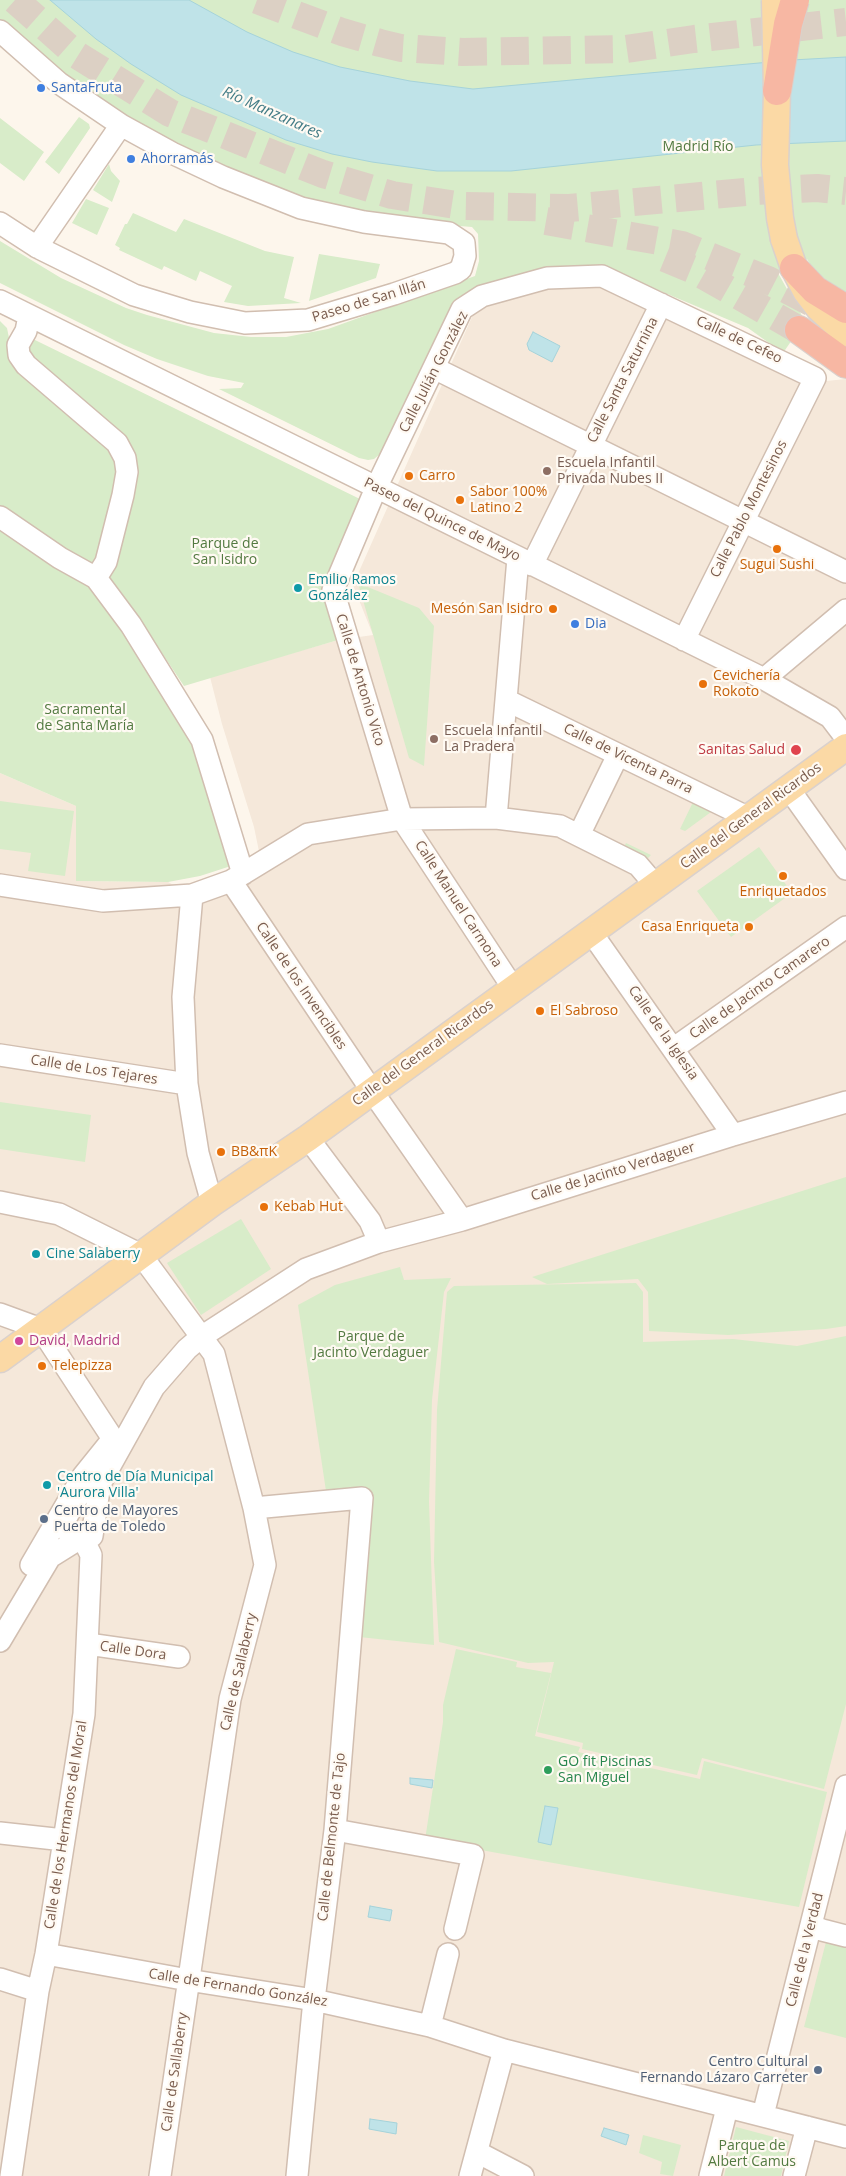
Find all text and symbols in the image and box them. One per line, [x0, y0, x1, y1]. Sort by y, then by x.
place label: SantaFruta [51, 80, 122, 96]
marker: SantaFruta [35, 82, 47, 94]
water label: Río Manzanares [220, 83, 324, 143]
park label: Madrid Río [663, 139, 733, 155]
place label: Ahorramás [141, 151, 213, 167]
marker: Ahorramás [125, 153, 137, 165]
street label: Paseo de San Illán [310, 276, 428, 326]
street label: Calle Julián González [396, 308, 472, 436]
street label: Calle de Cefeo [693, 313, 785, 367]
street label: Calle Santa Saturnina [584, 314, 662, 446]
street label: Calle Pablo Montesinos [707, 438, 791, 580]
place label: Escuela Infantil Privada Nubes II [557, 455, 663, 488]
marker: Escuela Infantil Privada Nubes II [541, 465, 553, 477]
place label: Carro [419, 468, 455, 484]
marker: Carro [403, 470, 415, 482]
street label: Paseo del Quince de Mayo [361, 475, 523, 565]
place label: Sabor 100% Latino 2 [470, 484, 547, 516]
marker: Sabor 100% Latino 2 [454, 494, 466, 506]
park label: Parque de San Isidro [192, 536, 258, 568]
marker: Sugui Sushi [771, 543, 783, 555]
place label: Sugui Sushi [740, 557, 814, 573]
place label: Emilio Ramos González [308, 572, 396, 604]
marker: Emilio Ramos González [292, 582, 304, 594]
place label: Mesón San Isidro [431, 601, 543, 617]
marker: Mesón San Isidro [547, 603, 559, 615]
street label: Calle de Antonio Vico [332, 612, 388, 748]
place label: Dia [585, 616, 606, 632]
marker: Dia [569, 618, 581, 630]
place label: Cevichería Rokoto [713, 668, 780, 700]
marker: Cevichería Rokoto [697, 678, 709, 690]
park label: Sacramental de Santa María [36, 702, 134, 734]
street label: Calle de Vicenta Parra [560, 720, 696, 798]
place label: Escuela Infantil La Pradera [444, 723, 542, 756]
marker: Escuela Infantil La Pradera [428, 733, 440, 745]
place label: Sanitas Salud [698, 742, 785, 758]
marker: Sanitas Salud [789, 743, 803, 757]
street label: Calle del General Ricardos [677, 759, 825, 873]
street label: Calle Manuel Carmona [411, 837, 505, 971]
marker: Enriquetados [777, 870, 789, 882]
place label: Enriquetados [739, 884, 827, 900]
street label: Calle de los Invencibles [252, 919, 350, 1053]
place label: Casa Enriqueta [641, 919, 739, 935]
marker: Casa Enriqueta [743, 921, 755, 933]
street label: Calle de Jacinto Camarero [686, 933, 834, 1043]
street label: Calle de la Iglesia [624, 983, 702, 1083]
street label: Calle del General Ricardos [349, 996, 497, 1110]
place label: El Sabroso [550, 1003, 618, 1019]
marker: El Sabroso [534, 1005, 546, 1017]
street label: Calle de Los Tejares [29, 1052, 159, 1088]
street label: Calle de Jacinto Verdaguer [529, 1139, 697, 1205]
place label: BB&πK [231, 1144, 277, 1160]
marker: BB&πK [215, 1146, 227, 1158]
place label: Kebab Hut [274, 1199, 343, 1215]
marker: Kebab Hut [258, 1201, 270, 1213]
place label: Cine Salaberry [46, 1246, 140, 1262]
marker: Cine Salaberry [30, 1248, 42, 1260]
park label: Parque de Jacinto Verdaguer [313, 1329, 429, 1361]
place label: David, Madrid [29, 1333, 120, 1349]
marker: David, Madrid [13, 1335, 25, 1347]
place label: Telepizza [52, 1358, 112, 1374]
marker: Telepizza [36, 1360, 48, 1372]
place label: Centro de Día Municipal 'Aurora Villa' [57, 1469, 214, 1501]
marker: Centro de Día Municipal 'Aurora Villa' [41, 1479, 53, 1491]
place label: Centro de Mayores Puerta de Toledo [54, 1503, 178, 1535]
marker: Centro de Mayores Puerta de Toledo [38, 1513, 50, 1525]
street label: Calle de Sallaberry [217, 1611, 261, 1733]
street label: Calle Dora [99, 1638, 167, 1664]
street label: Calle de los Hermanos del Moral [41, 1719, 91, 1931]
street label: Calle de Belmonte de Tajo [315, 1752, 349, 1922]
place label: GO fit Piscinas San Miguel [558, 1754, 651, 1786]
marker: GO fit Piscinas San Miguel [542, 1764, 554, 1776]
street label: Calle de la Verdad [783, 1891, 827, 2009]
street label: Calle de Fernando González [147, 1966, 329, 2010]
street label: Calle de Sallaberry [158, 2011, 192, 2133]
place label: Centro Cultural Fernando Lázaro Carreter [640, 2054, 808, 2086]
marker: Centro Cultural Fernando Lázaro Carreter [812, 2064, 824, 2076]
park label: Parque de Albert Camus [708, 2138, 796, 2170]

